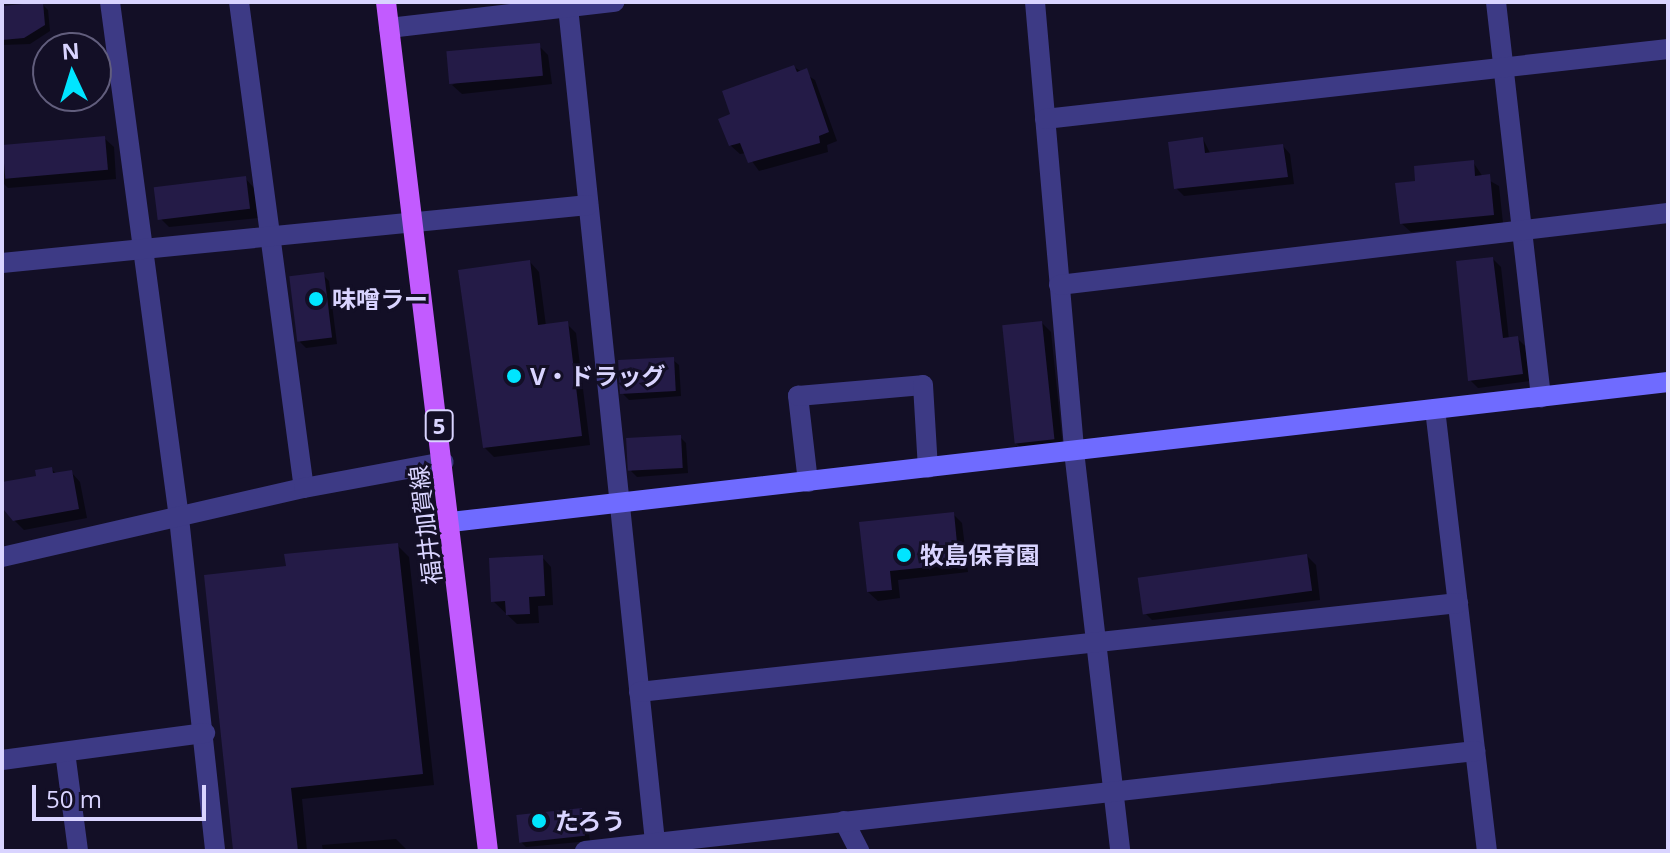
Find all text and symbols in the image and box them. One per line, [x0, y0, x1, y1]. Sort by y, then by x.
north arrow [32, 32, 112, 112]
text: N [60, 34, 80, 66]
place label: 味噌ラー [332, 285, 428, 313]
marker: 味噌ラー [307, 290, 325, 308]
place label: V・ドラッグ [530, 362, 666, 390]
marker: V・ドラッグ [505, 367, 523, 385]
road number: 5 [423, 408, 455, 444]
street label: 福井加賀線 [403, 464, 447, 586]
place label: 牧島保育園 [920, 541, 1040, 569]
marker: 牧島保育園 [895, 546, 913, 564]
scale bar [36, 769, 210, 819]
text: 50 m [46, 782, 102, 815]
place label: たろう [555, 807, 627, 835]
marker: たろう [530, 812, 548, 830]

